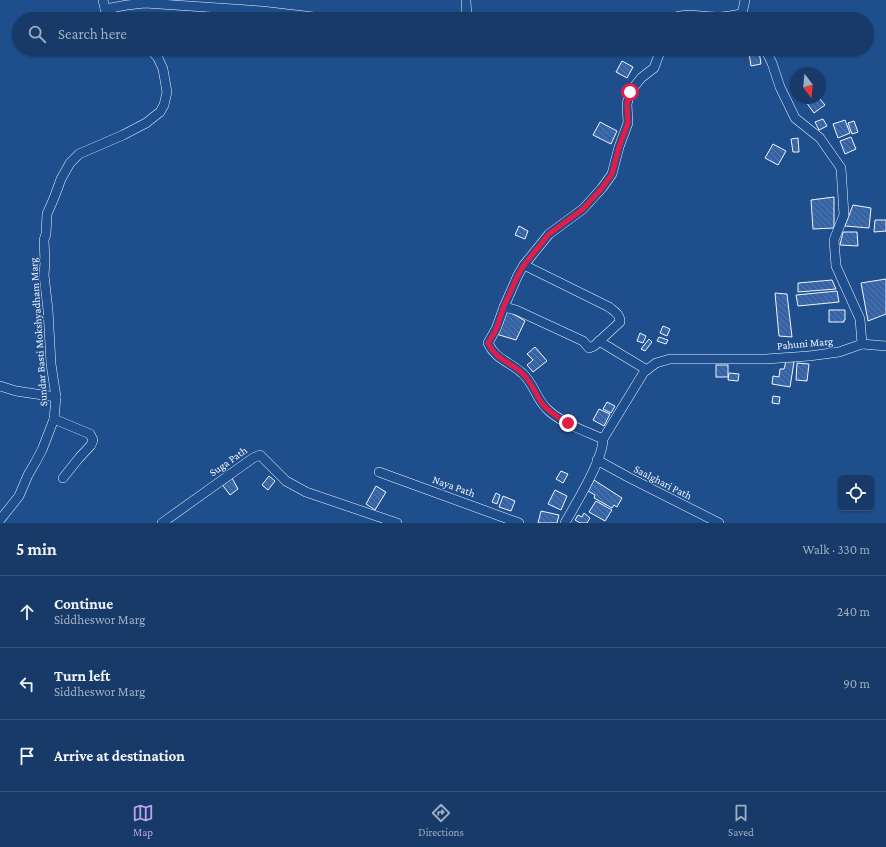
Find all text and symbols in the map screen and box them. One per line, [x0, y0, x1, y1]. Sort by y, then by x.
search box [12, 12, 874, 56]
icon: search [26, 23, 48, 45]
text: Search here [58, 26, 127, 42]
north arrow [790, 68, 826, 104]
route start [621, 83, 639, 101]
street label: Sundar Basti Mokshyadham Marg [27, 257, 50, 407]
street label: Pahuni Marg [776, 335, 834, 352]
route end [559, 414, 577, 432]
street label: Suga Path [207, 444, 250, 479]
street label: Saalghari Path [632, 462, 694, 503]
street label: Naya Path [431, 473, 477, 500]
map controls [838, 475, 874, 511]
button: locate [838, 475, 874, 511]
text: 5 min [16, 540, 57, 559]
text: Walk · 330 m [802, 542, 870, 557]
text: Continue [54, 596, 113, 612]
icon: ahead [16, 601, 38, 623]
text: 240 m [837, 604, 870, 619]
text: Siddheswor Marg [54, 612, 145, 627]
text: Turn left [54, 668, 110, 684]
icon: left [16, 673, 38, 695]
text: 90 m [843, 676, 870, 691]
text: Siddheswor Marg [54, 684, 145, 699]
icon: arrive [16, 745, 38, 767]
text: Arrive at destination [54, 748, 185, 764]
tab: Map [132, 802, 154, 838]
tab: Directions [418, 802, 464, 838]
tab: Saved [728, 802, 754, 838]

